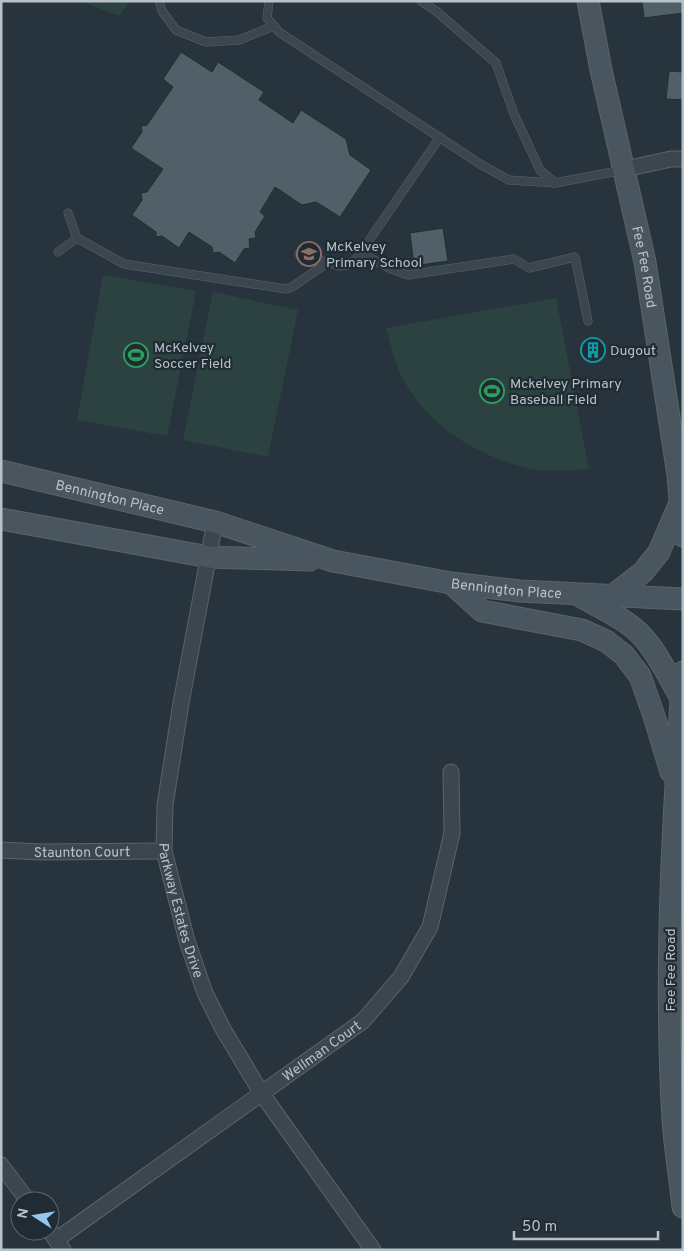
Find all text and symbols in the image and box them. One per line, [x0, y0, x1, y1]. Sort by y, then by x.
street label: Fee Fee Road [627, 225, 659, 309]
place label: McKelvey Primary School [326, 239, 422, 272]
school or university icon: McKelvey Primary School [296, 241, 322, 267]
building icon: Dugout [580, 337, 606, 363]
place label: McKelvey Soccer Field [154, 340, 231, 373]
sports icon: McKelvey Soccer Field [123, 342, 149, 368]
place label: Dugout [610, 343, 656, 360]
place label: Mckelvey Primary Baseball Field [510, 376, 622, 409]
sports icon: Mckelvey Primary Baseball Field [479, 378, 505, 404]
street label: Bennington Place [53, 477, 166, 520]
street label: Bennington Place [450, 576, 562, 603]
street label: Parkway Estates Drive [154, 843, 206, 980]
street label: Staunton Court [33, 844, 130, 862]
street label: Fee Fee Road [663, 928, 680, 1012]
street label: Wellman Court [279, 1018, 365, 1086]
north arrow [10, 1191, 60, 1241]
text: N [14, 1207, 33, 1220]
scale bar [514, 1208, 658, 1240]
text: 50 m [522, 1218, 557, 1237]

